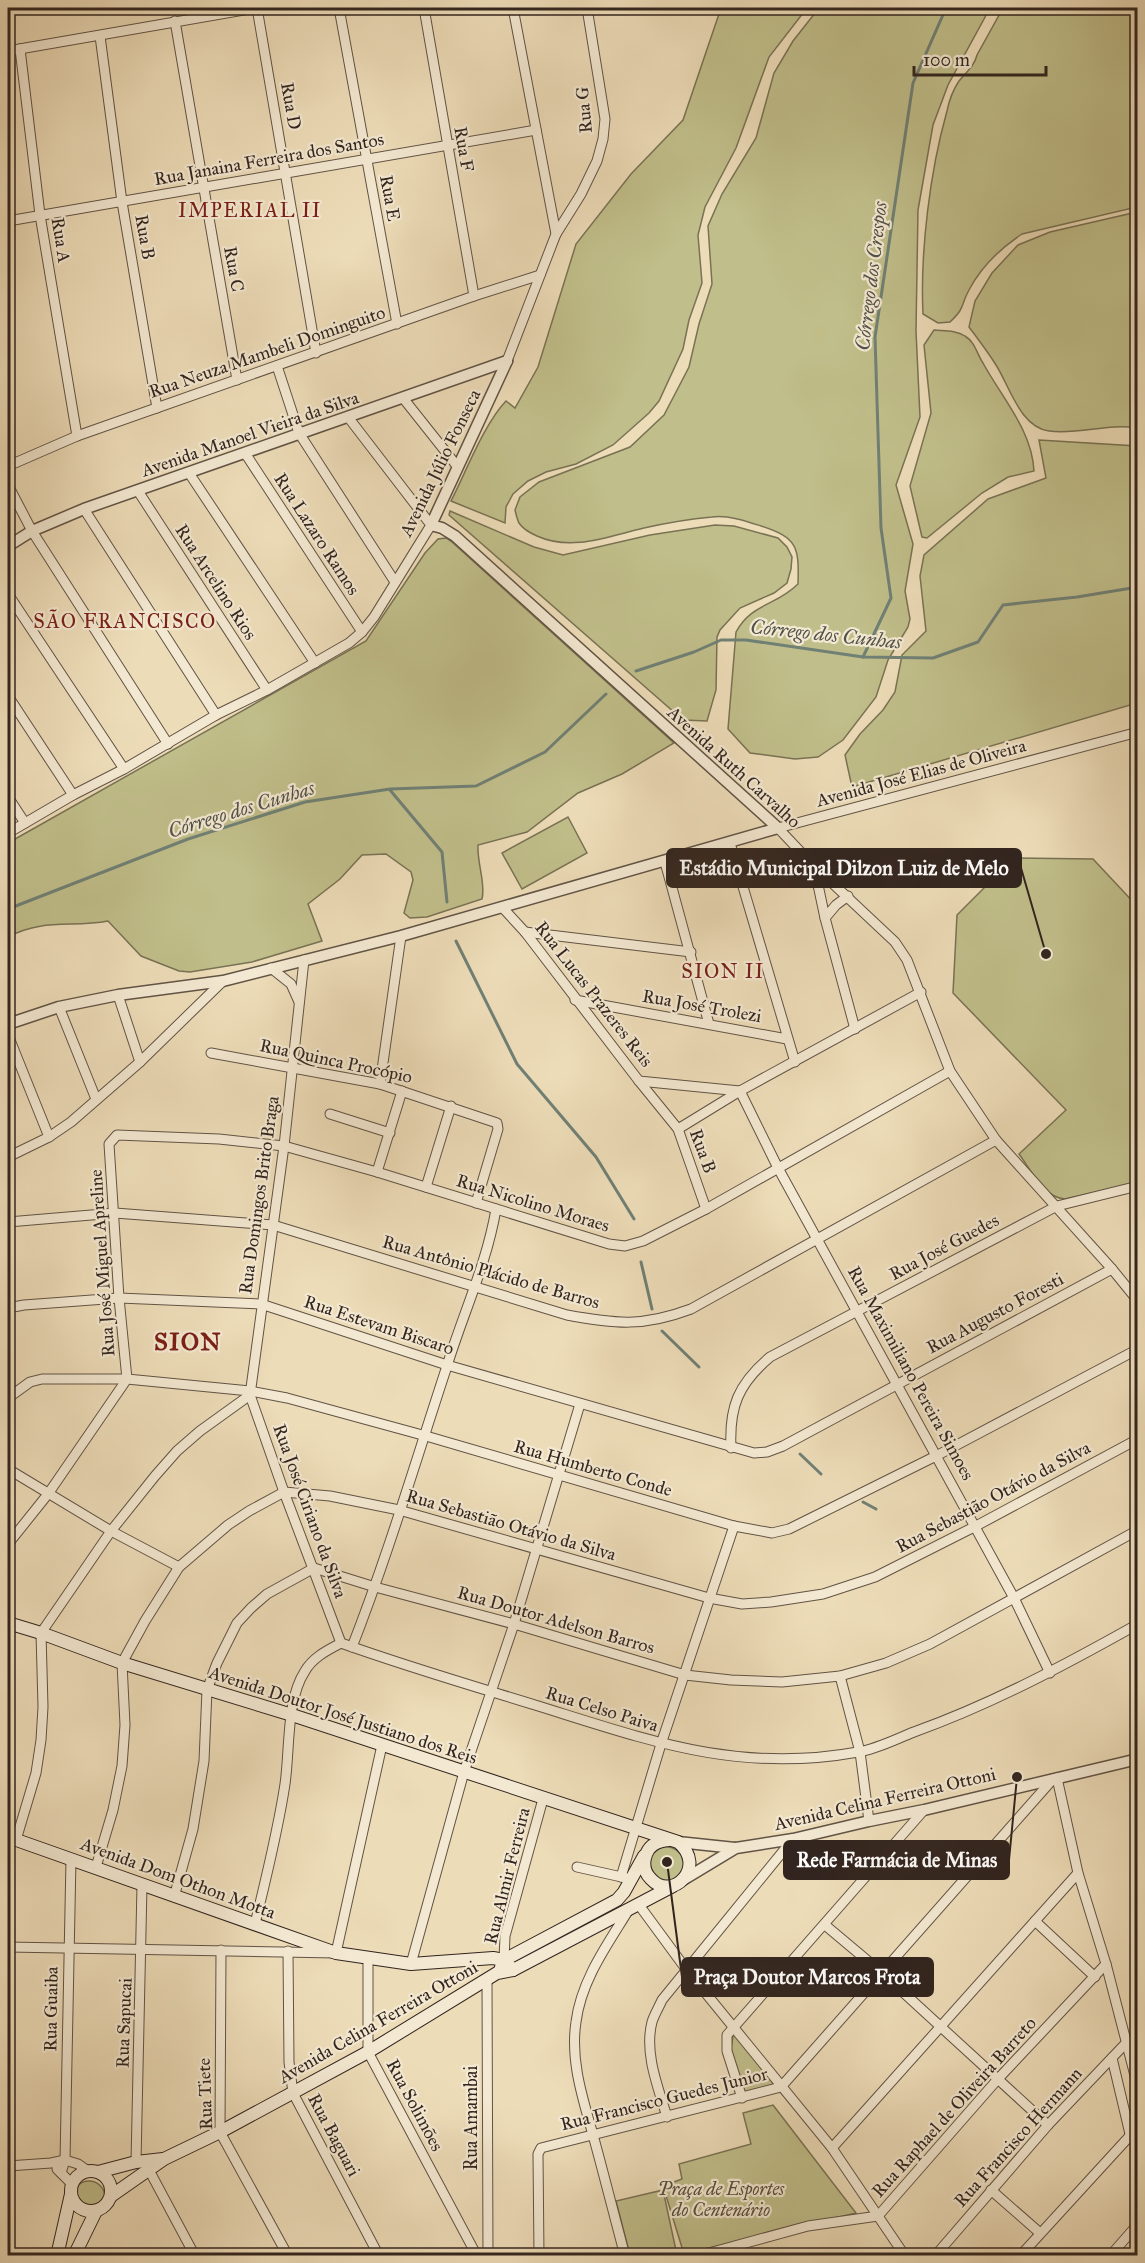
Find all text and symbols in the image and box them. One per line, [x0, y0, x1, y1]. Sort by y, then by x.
scale bar [914, 39, 1046, 77]
text: 100 m [923, 49, 970, 71]
street label: Rua D [276, 81, 306, 131]
street label: Rua G [571, 86, 597, 134]
street label: Rua F [449, 125, 479, 173]
street label: Rua Janaina Ferreira dos Santos [152, 128, 386, 191]
street label: Rua E [375, 173, 405, 223]
district label: IMPERIAL II [178, 198, 322, 222]
water label: Córrego dos Crespos [850, 199, 893, 352]
street label: Rua B [130, 213, 160, 261]
street label: Rua A [47, 216, 75, 264]
street label: Rua C [219, 245, 249, 293]
street label: Rua Neuza Mambeli Dominguito [146, 301, 388, 404]
street label: Avenida Júlio Fonseca [394, 385, 486, 542]
street label: Avenida Manoel Vieira da Silva [137, 386, 362, 482]
street label: Rua Lazaro Ramos [269, 469, 365, 599]
street label: Rua Arcelino Rios [170, 520, 262, 644]
district label: SÃO FRANCISCO [33, 609, 217, 633]
water label: Córrego dos Cunhas [749, 614, 904, 654]
street label: Avenida Ruth Carvalho [662, 701, 805, 833]
street label: Avenida José Elias de Oliveira [813, 734, 1029, 813]
water label: Córrego dos Cunhas [165, 775, 318, 843]
callout: Estádio Municipal Dilzon Luiz de Melo [667, 849, 1021, 887]
text: Estádio Municipal Dilzon Luiz de Melo [679, 856, 1009, 881]
street label: Rua Lucas Prazeres Reis [530, 917, 658, 1071]
district label: SION II [681, 959, 765, 983]
street label: Rua José Trolezi [640, 985, 763, 1028]
street label: Rua Quinca Procópio [258, 1034, 414, 1088]
street label: Rua Domingos Brito Braga [234, 1094, 285, 1296]
street label: Rua B [685, 1126, 721, 1176]
street label: Rua José Miguel Apreline [84, 1169, 121, 1357]
street label: Rua Nicolino Moraes [454, 1169, 612, 1237]
street label: Rua José Guedes [885, 1209, 1003, 1286]
street label: Rua Antônio Plácido de Barros [380, 1230, 602, 1314]
street label: Rua Maximiliano Pereira Simoes [843, 1262, 979, 1484]
street label: Rua Augusto Foresti [923, 1268, 1068, 1359]
street label: Rua Estevam Biscaro [301, 1290, 457, 1360]
district label: SION [154, 1327, 222, 1357]
street label: Rua José Ciriano da Silva [267, 1421, 352, 1602]
street label: Rua Humberto Conde [511, 1435, 675, 1501]
street label: Rua Sebastião Otávio da Silva [892, 1436, 1094, 1558]
street label: Rua Sebastião Otávio da Silva [404, 1484, 619, 1566]
street label: Rua Doutor Adelson Barros [455, 1581, 657, 1659]
street label: Avenida Doutor José Justiano dos Reis [205, 1661, 480, 1770]
street label: Rua Celso Paiva [543, 1681, 661, 1737]
street label: Avenida Celina Ferreira Ottoni [771, 1763, 998, 1835]
street label: Rua Almir Ferreira [479, 1805, 535, 1947]
street label: Avenida Dom Othon Motta [77, 1832, 279, 1924]
callout: Rede Farmácia de Minas [784, 1841, 1009, 1879]
text: Rede Farmácia de Minas [797, 1848, 998, 1872]
street label: Avenida Celina Ferreira Ottoni [274, 1956, 482, 2089]
callout: Praça Doutor Marcos Frota [682, 1958, 933, 1996]
text: Praça Doutor Marcos Frota [694, 1965, 921, 1990]
street label: Rua Guaiba [39, 1966, 63, 2052]
street label: Rua Sapucai [111, 1977, 137, 2068]
street label: Rua Raphael de Oliveira Barreto [867, 2012, 1041, 2202]
street label: Rua Solimões [382, 2055, 448, 2155]
street label: Rua Tiete [193, 2058, 217, 2130]
street label: Rua Francisco Hermann [949, 2062, 1087, 2211]
street label: Rua Francisco Guedes Junior [558, 2063, 770, 2136]
street label: Rua Amambai [460, 2066, 482, 2170]
street label: Rua Baguari [302, 2090, 365, 2181]
park label: Praça de Esportes do Centenário [658, 2178, 785, 2221]

